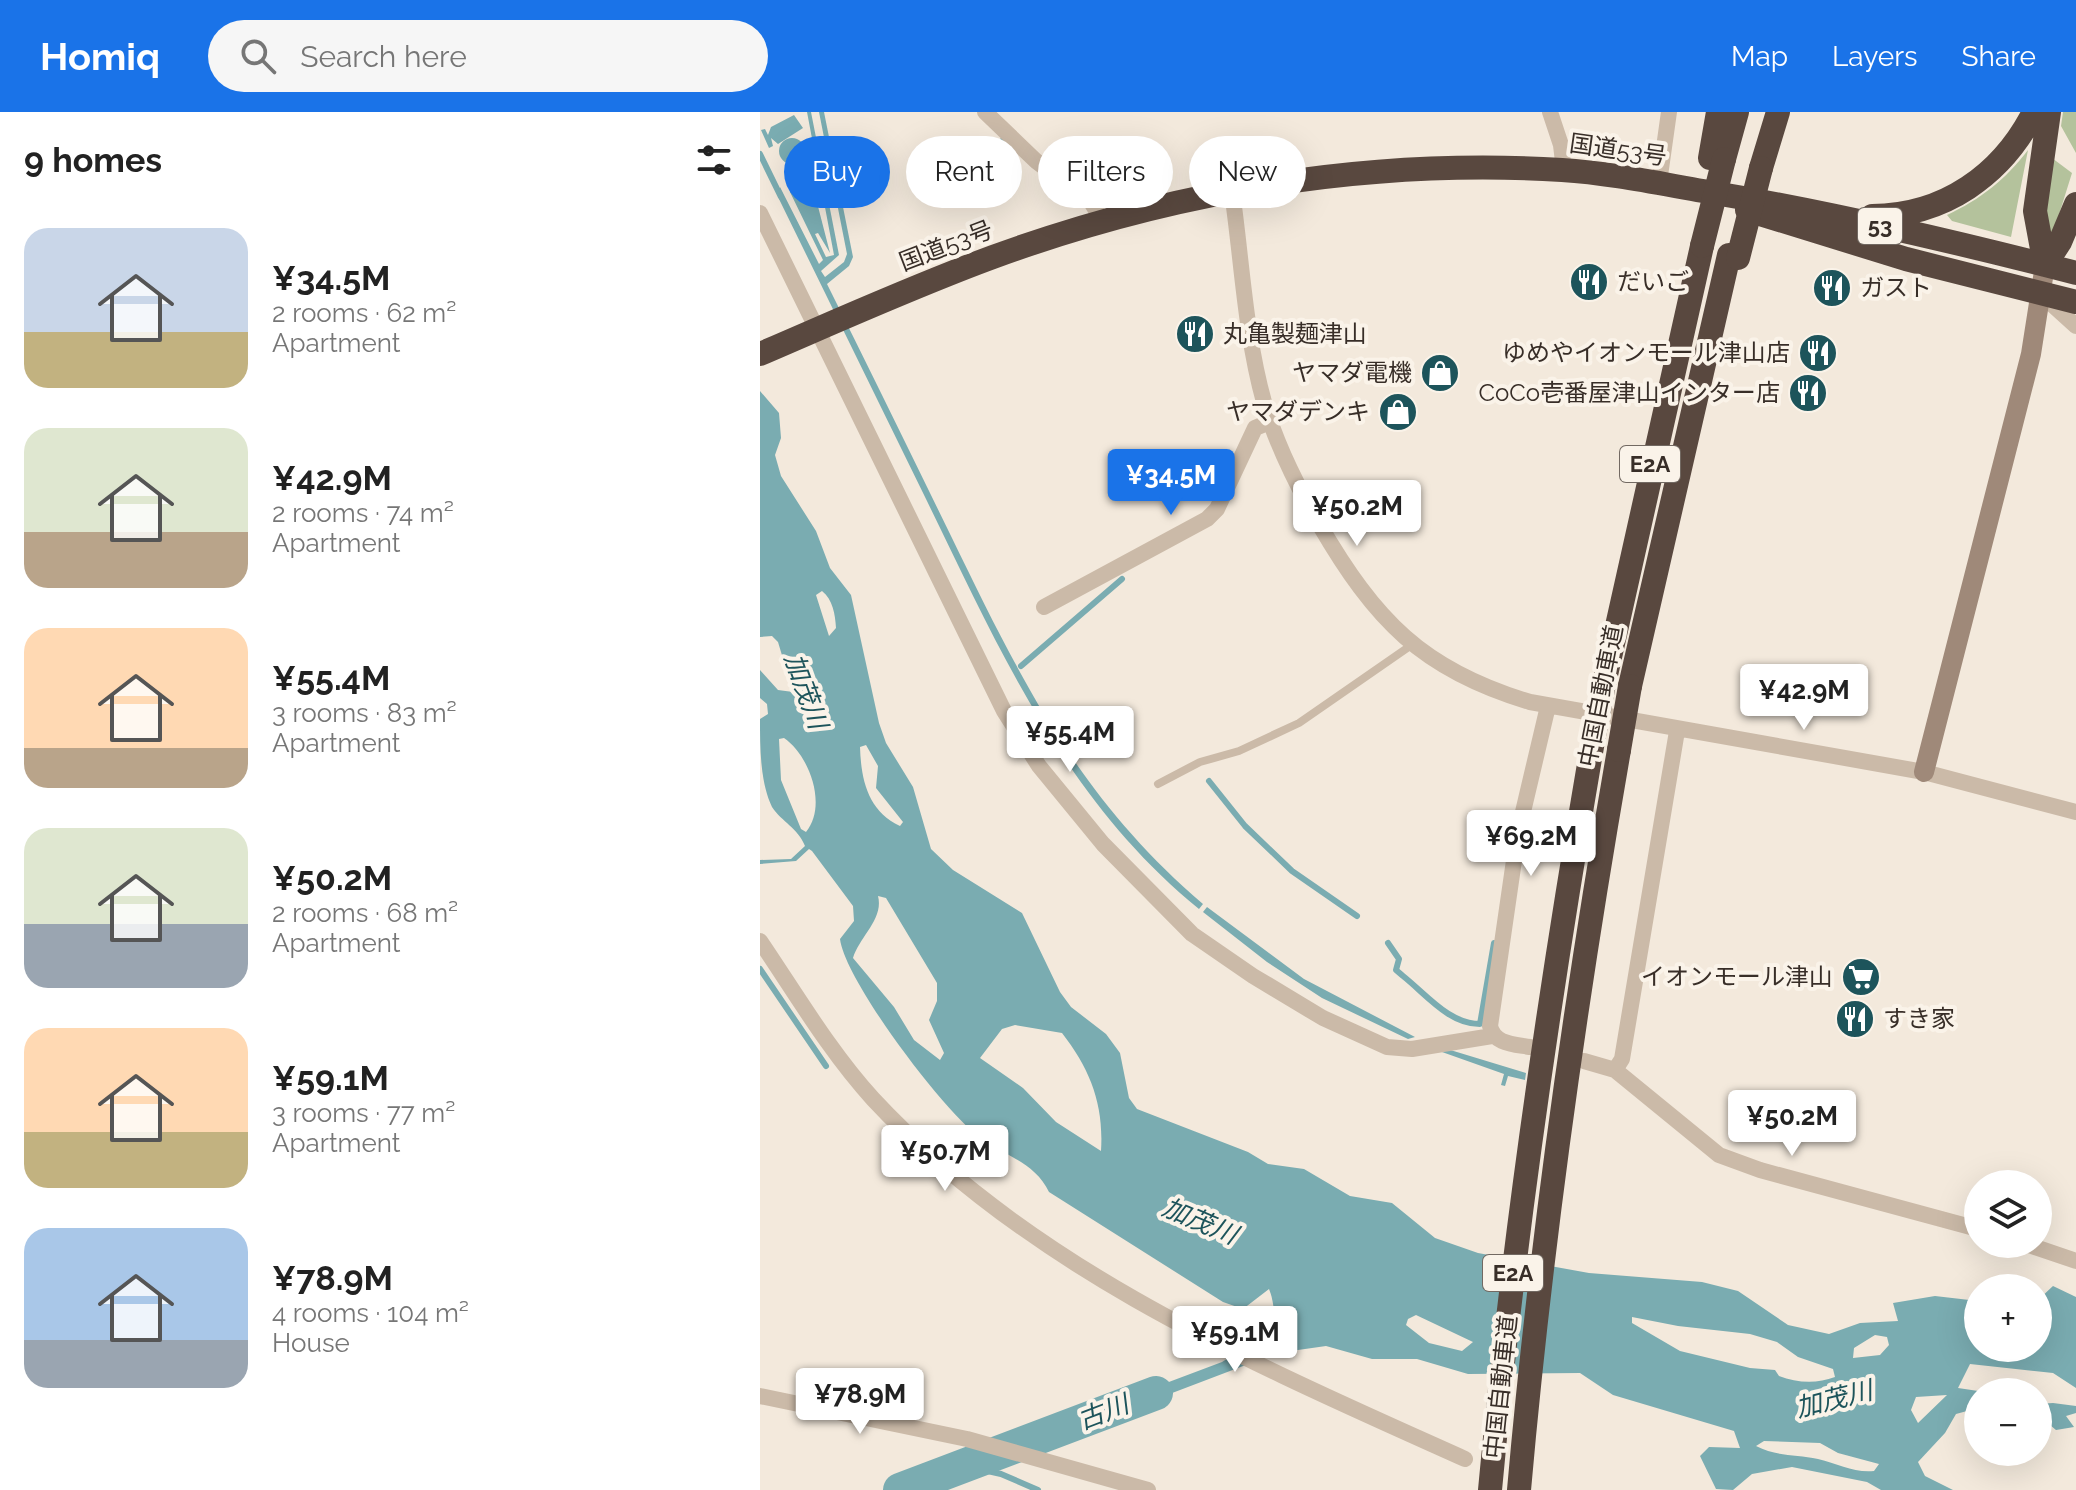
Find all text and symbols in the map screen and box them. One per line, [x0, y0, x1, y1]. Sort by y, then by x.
search box [208, 20, 768, 92]
text: Homiq [40, 34, 160, 79]
icon: search [236, 34, 280, 78]
text: Search here [300, 39, 467, 74]
text: Map [1731, 40, 1788, 73]
text: Layers [1832, 40, 1918, 73]
text: Share [1962, 40, 2036, 73]
street label: 国道53号 [1568, 128, 1669, 171]
chip: Buy [784, 136, 890, 208]
chip: Rent [906, 136, 1022, 208]
chip: Filters [1038, 136, 1173, 208]
chip: New [1189, 136, 1306, 208]
icon: filters [692, 138, 736, 182]
text: 9 homes [24, 140, 162, 180]
road number: 53 [1858, 208, 1902, 244]
street label: 国道53号 [895, 214, 997, 277]
text: ¥34.5M [272, 258, 391, 298]
icon: home [88, 260, 184, 356]
restaurant icon: だいご [1568, 261, 1610, 303]
place label: だいご [1617, 267, 1689, 296]
restaurant icon: ガスト [1811, 267, 1853, 309]
place label: ガスト [1860, 273, 1932, 302]
text: 2 rooms · 62 m² [272, 298, 456, 328]
restaurant icon: 丸亀製麺津山 [1174, 313, 1216, 355]
place label: 丸亀製麺津山 [1223, 319, 1367, 348]
text: Apartment [272, 328, 401, 358]
restaurant icon: ゆめやイオンモール津山店 [1797, 332, 1839, 374]
place label: ゆめやイオンモール津山店 [1502, 338, 1790, 367]
shop icon: ヤマダ電機 [1419, 352, 1461, 394]
place label: ヤマダ電機 [1292, 358, 1412, 387]
restaurant icon: CoCo壱番屋津山インター店 [1787, 372, 1829, 414]
place label: CoCo壱番屋津山インター店 [1479, 378, 1780, 407]
shop icon: ヤマダデンキ [1377, 391, 1419, 433]
place label: ヤマダデンキ [1226, 397, 1370, 426]
road number: E2A [1620, 446, 1680, 482]
pin: ¥34.5M [1106, 449, 1236, 517]
text: ¥42.9M [272, 458, 392, 498]
icon: home [88, 460, 184, 556]
text: ¥34.5M [1126, 460, 1216, 490]
pin: ¥50.2M [1292, 480, 1422, 548]
text: ¥50.2M [1311, 491, 1403, 521]
text: 2 rooms · 74 m² [272, 498, 454, 528]
text: Apartment [272, 528, 401, 558]
street label: 中国自動車道 [1573, 622, 1628, 769]
water label: 加茂川 [779, 649, 834, 736]
text: ¥55.4M [272, 658, 390, 698]
icon: home [88, 660, 184, 756]
pin: ¥42.9M [1739, 664, 1869, 732]
text: ¥42.9M [1758, 675, 1850, 705]
text: 3 rooms · 83 m² [272, 698, 457, 728]
pin: ¥55.4M [1005, 706, 1135, 774]
text: ¥55.4M [1025, 717, 1115, 747]
text: Apartment [272, 728, 401, 758]
pin: ¥69.2M [1466, 810, 1596, 878]
text: ¥69.2M [1485, 821, 1577, 851]
text: ¥50.2M [272, 858, 392, 898]
icon: home [88, 860, 184, 956]
text: 2 rooms · 68 m² [272, 898, 458, 928]
text: Apartment [272, 928, 401, 958]
supermarket icon: イオンモール津山 [1840, 956, 1882, 998]
place label: イオンモール津山 [1641, 962, 1833, 991]
restaurant icon: すき家 [1834, 998, 1876, 1040]
place label: すき家 [1883, 1004, 1955, 1033]
text: ¥59.1M [272, 1058, 389, 1098]
icon: home [88, 1060, 184, 1156]
pin: ¥50.2M [1727, 1090, 1857, 1158]
text: 3 rooms · 77 m² [272, 1098, 455, 1128]
text: ¥50.2M [1746, 1101, 1838, 1131]
pin: ¥50.7M [880, 1125, 1010, 1193]
text: Apartment [272, 1128, 401, 1158]
text: ¥50.7M [899, 1136, 991, 1166]
map controls [1964, 1170, 2052, 1466]
button: layers [1964, 1170, 2052, 1258]
water label: 加茂川 [1158, 1192, 1245, 1251]
road number: E2A [1483, 1255, 1543, 1291]
text: ¥78.9M [272, 1258, 393, 1298]
icon: home [88, 1260, 184, 1356]
button: + [1964, 1274, 2052, 1362]
text: 4 rooms · 104 m² [272, 1298, 469, 1328]
pin: ¥59.1M [1170, 1306, 1300, 1374]
street label: 中国自動車道 [1479, 1314, 1522, 1460]
text: ¥59.1M [1190, 1317, 1280, 1347]
text: House [272, 1328, 350, 1358]
pin: ¥78.9M [795, 1368, 925, 1436]
water label: 加茂川 [1793, 1374, 1878, 1423]
button: − [1964, 1378, 2052, 1466]
text: ¥78.9M [814, 1379, 906, 1409]
water label: 古川 [1073, 1388, 1135, 1435]

